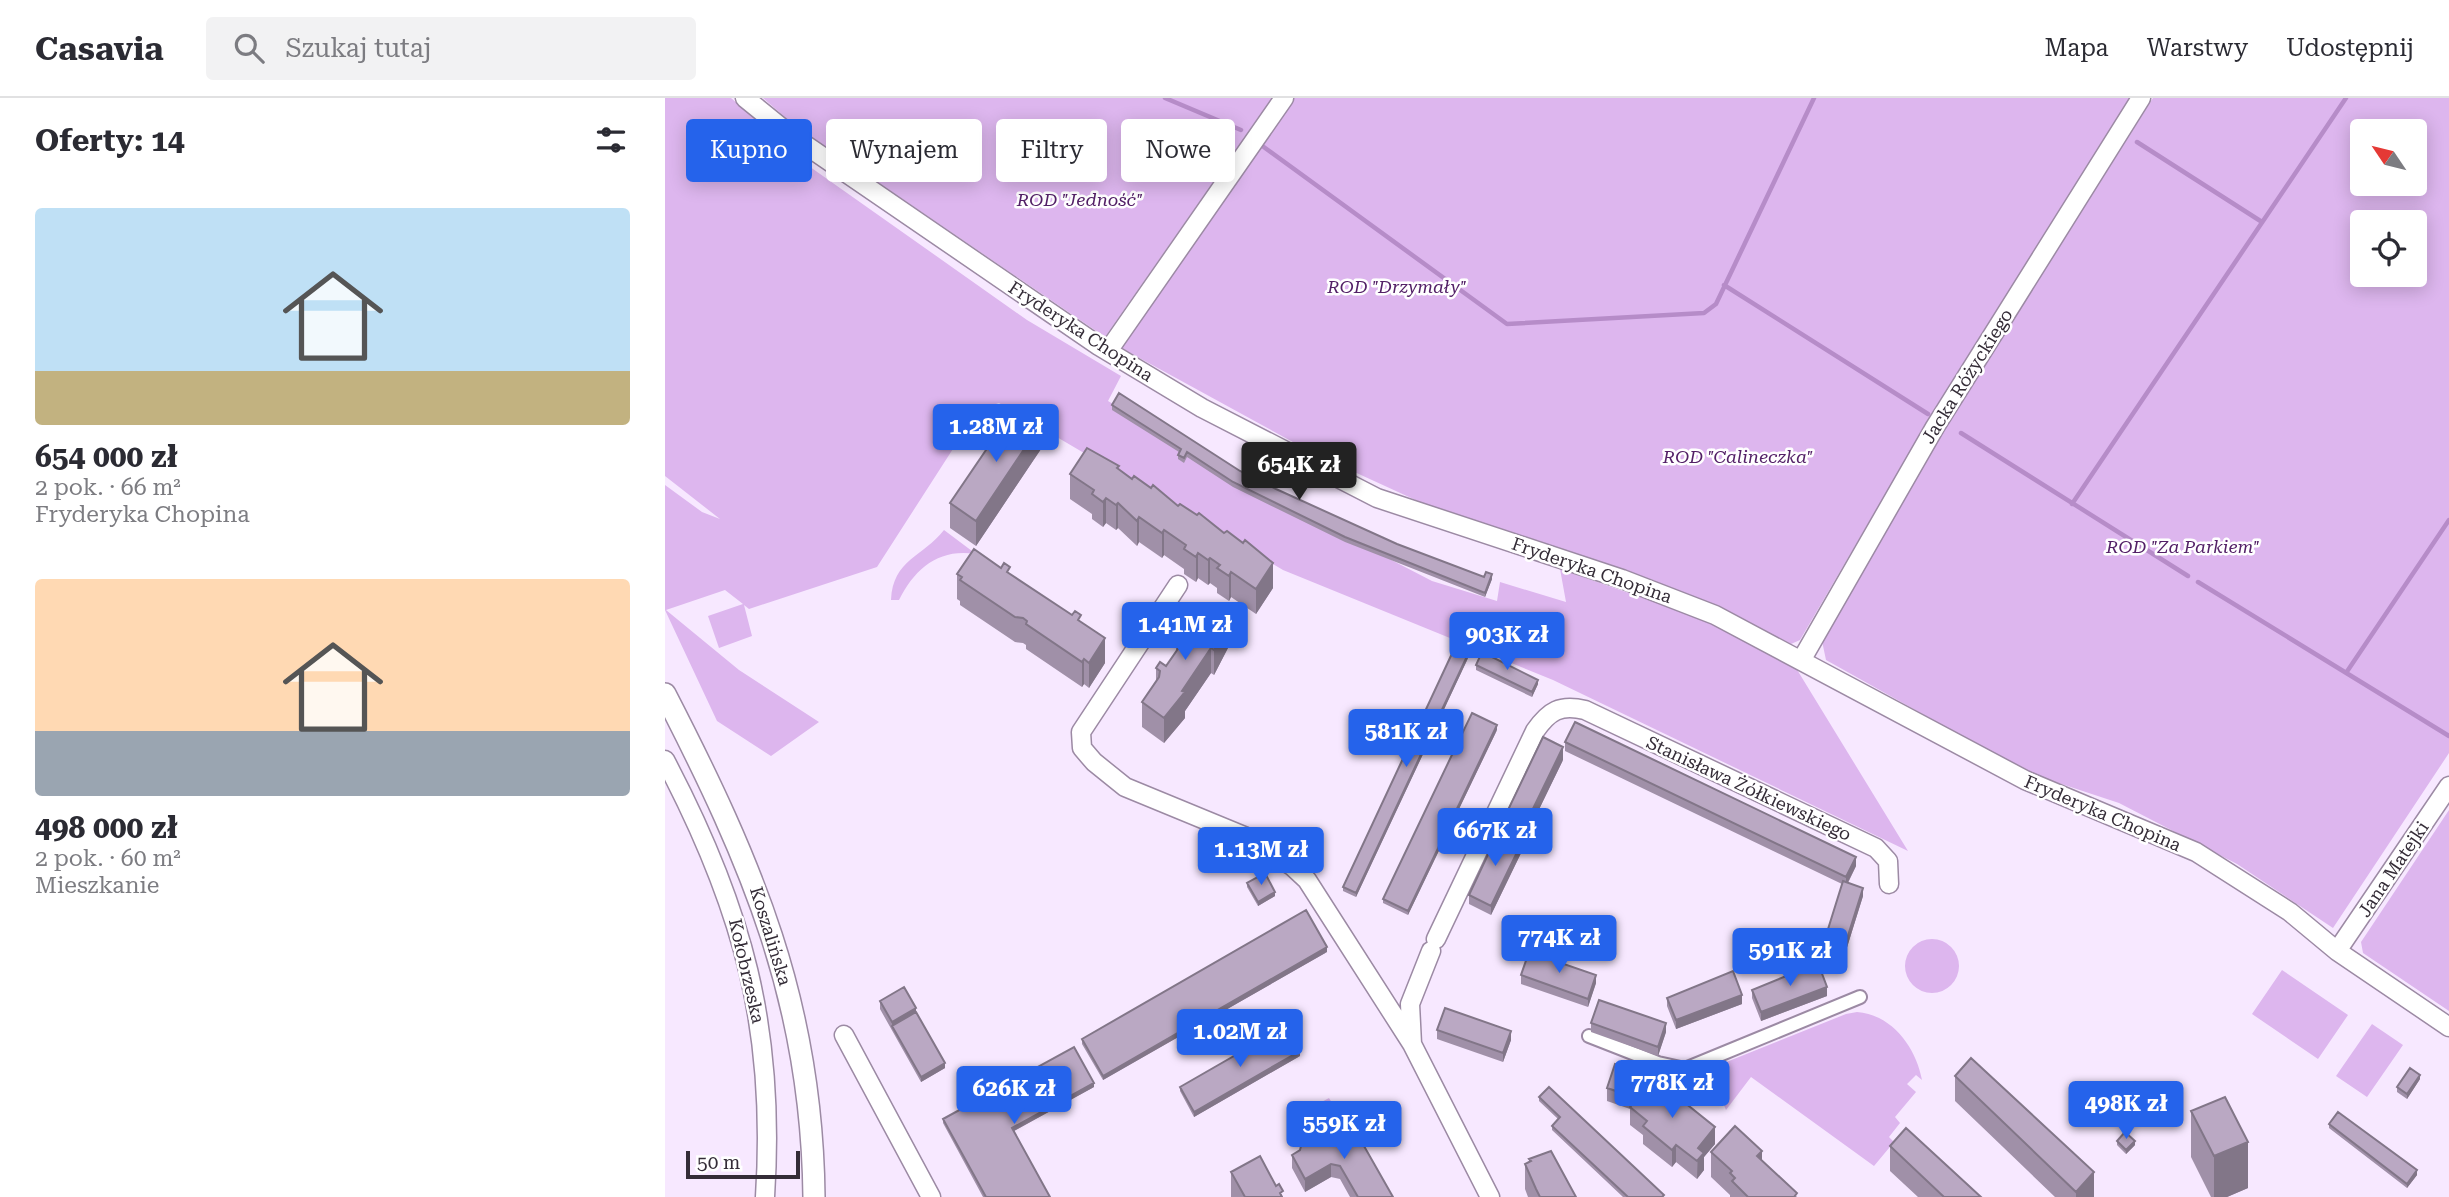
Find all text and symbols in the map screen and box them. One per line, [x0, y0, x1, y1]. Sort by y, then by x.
search box [206, 17, 696, 80]
text: Casavia [35, 29, 164, 68]
icon: search [230, 29, 268, 67]
text: Szukaj tutaj [286, 33, 432, 63]
text: Mapa [2045, 34, 2109, 62]
text: Warstwy [2147, 34, 2248, 62]
text: Udostępnij [2286, 34, 2414, 62]
chip: Kupno [686, 119, 812, 182]
chip: Wynajem [826, 119, 982, 182]
chip: Filtry [996, 119, 1107, 182]
chip: Nowe [1121, 119, 1235, 182]
north arrow [2350, 119, 2427, 196]
map controls [2350, 119, 2427, 287]
icon: filters [592, 121, 630, 159]
text: Oferty: 14 [35, 123, 185, 158]
park label: ROD "Jedność" [1016, 189, 1143, 210]
button: locate [2350, 210, 2427, 287]
icon: home [270, 253, 396, 379]
street label: Fryderyka Chopina [1005, 276, 1157, 386]
park label: ROD "Drzymały" [1326, 276, 1467, 297]
street label: Jacka Różyckiego [1917, 305, 2017, 447]
pin: 1.28M zł [924, 404, 1068, 464]
text: 1.28M zł [949, 413, 1043, 440]
text: 654 000 zł [35, 439, 178, 474]
pin: 654K zł [1234, 442, 1364, 502]
park label: ROD "Calineczka" [1662, 446, 1813, 467]
text: 654K zł [1257, 451, 1341, 478]
text: 2 pok. · 66 m² [35, 474, 181, 501]
text: Fryderyka Chopina [35, 501, 250, 528]
street label: Fryderyka Chopina [1509, 533, 1675, 607]
park label: ROD "Za Parkiem" [2105, 536, 2260, 557]
pin: 1.41M zł [1113, 602, 1257, 662]
text: 1.41M zł [1138, 611, 1232, 638]
pin: 903K zł [1442, 612, 1572, 672]
text: 903K zł [1465, 621, 1549, 648]
icon: home [270, 624, 396, 750]
pin: 581K zł [1341, 710, 1471, 769]
text: 581K zł [1364, 718, 1448, 745]
street label: Stanisława Żółkiewskiego [1643, 731, 1855, 845]
street label: Fryderyka Chopina [2022, 771, 2185, 856]
pin: 667K zł [1430, 808, 1560, 868]
text: 498 000 zł [35, 810, 178, 845]
text: 667K zł [1453, 817, 1537, 844]
street label: Jana Matejki [2353, 817, 2433, 921]
pin: 1.13M zł [1189, 828, 1333, 887]
text: 1.13M zł [1214, 836, 1308, 863]
text: 2 pok. · 60 m² [35, 845, 181, 872]
text: Mieszkanie [35, 872, 159, 899]
street label: Koszalińska [746, 884, 796, 988]
pin: 774K zł [1494, 916, 1624, 975]
street label: Kołobrzeska [725, 917, 769, 1026]
text: 774K zł [1517, 924, 1601, 951]
pin: 591K zł [1725, 928, 1855, 988]
text: 591K zł [1748, 937, 1832, 964]
pin: 1.02M zł [1168, 1010, 1312, 1069]
text: 1.02M zł [1193, 1018, 1287, 1045]
pin: 778K zł [1607, 1060, 1737, 1120]
pin: 626K zł [949, 1066, 1079, 1126]
text: 778K zł [1630, 1069, 1714, 1096]
text: 626K zł [972, 1075, 1056, 1102]
pin: 498K zł [2061, 1082, 2191, 1141]
text: 498K zł [2084, 1090, 2168, 1117]
pin: 559K zł [1279, 1102, 1409, 1161]
text: 559K zł [1302, 1110, 1386, 1137]
scale bar [686, 1148, 800, 1180]
text: 50 m [697, 1151, 740, 1174]

